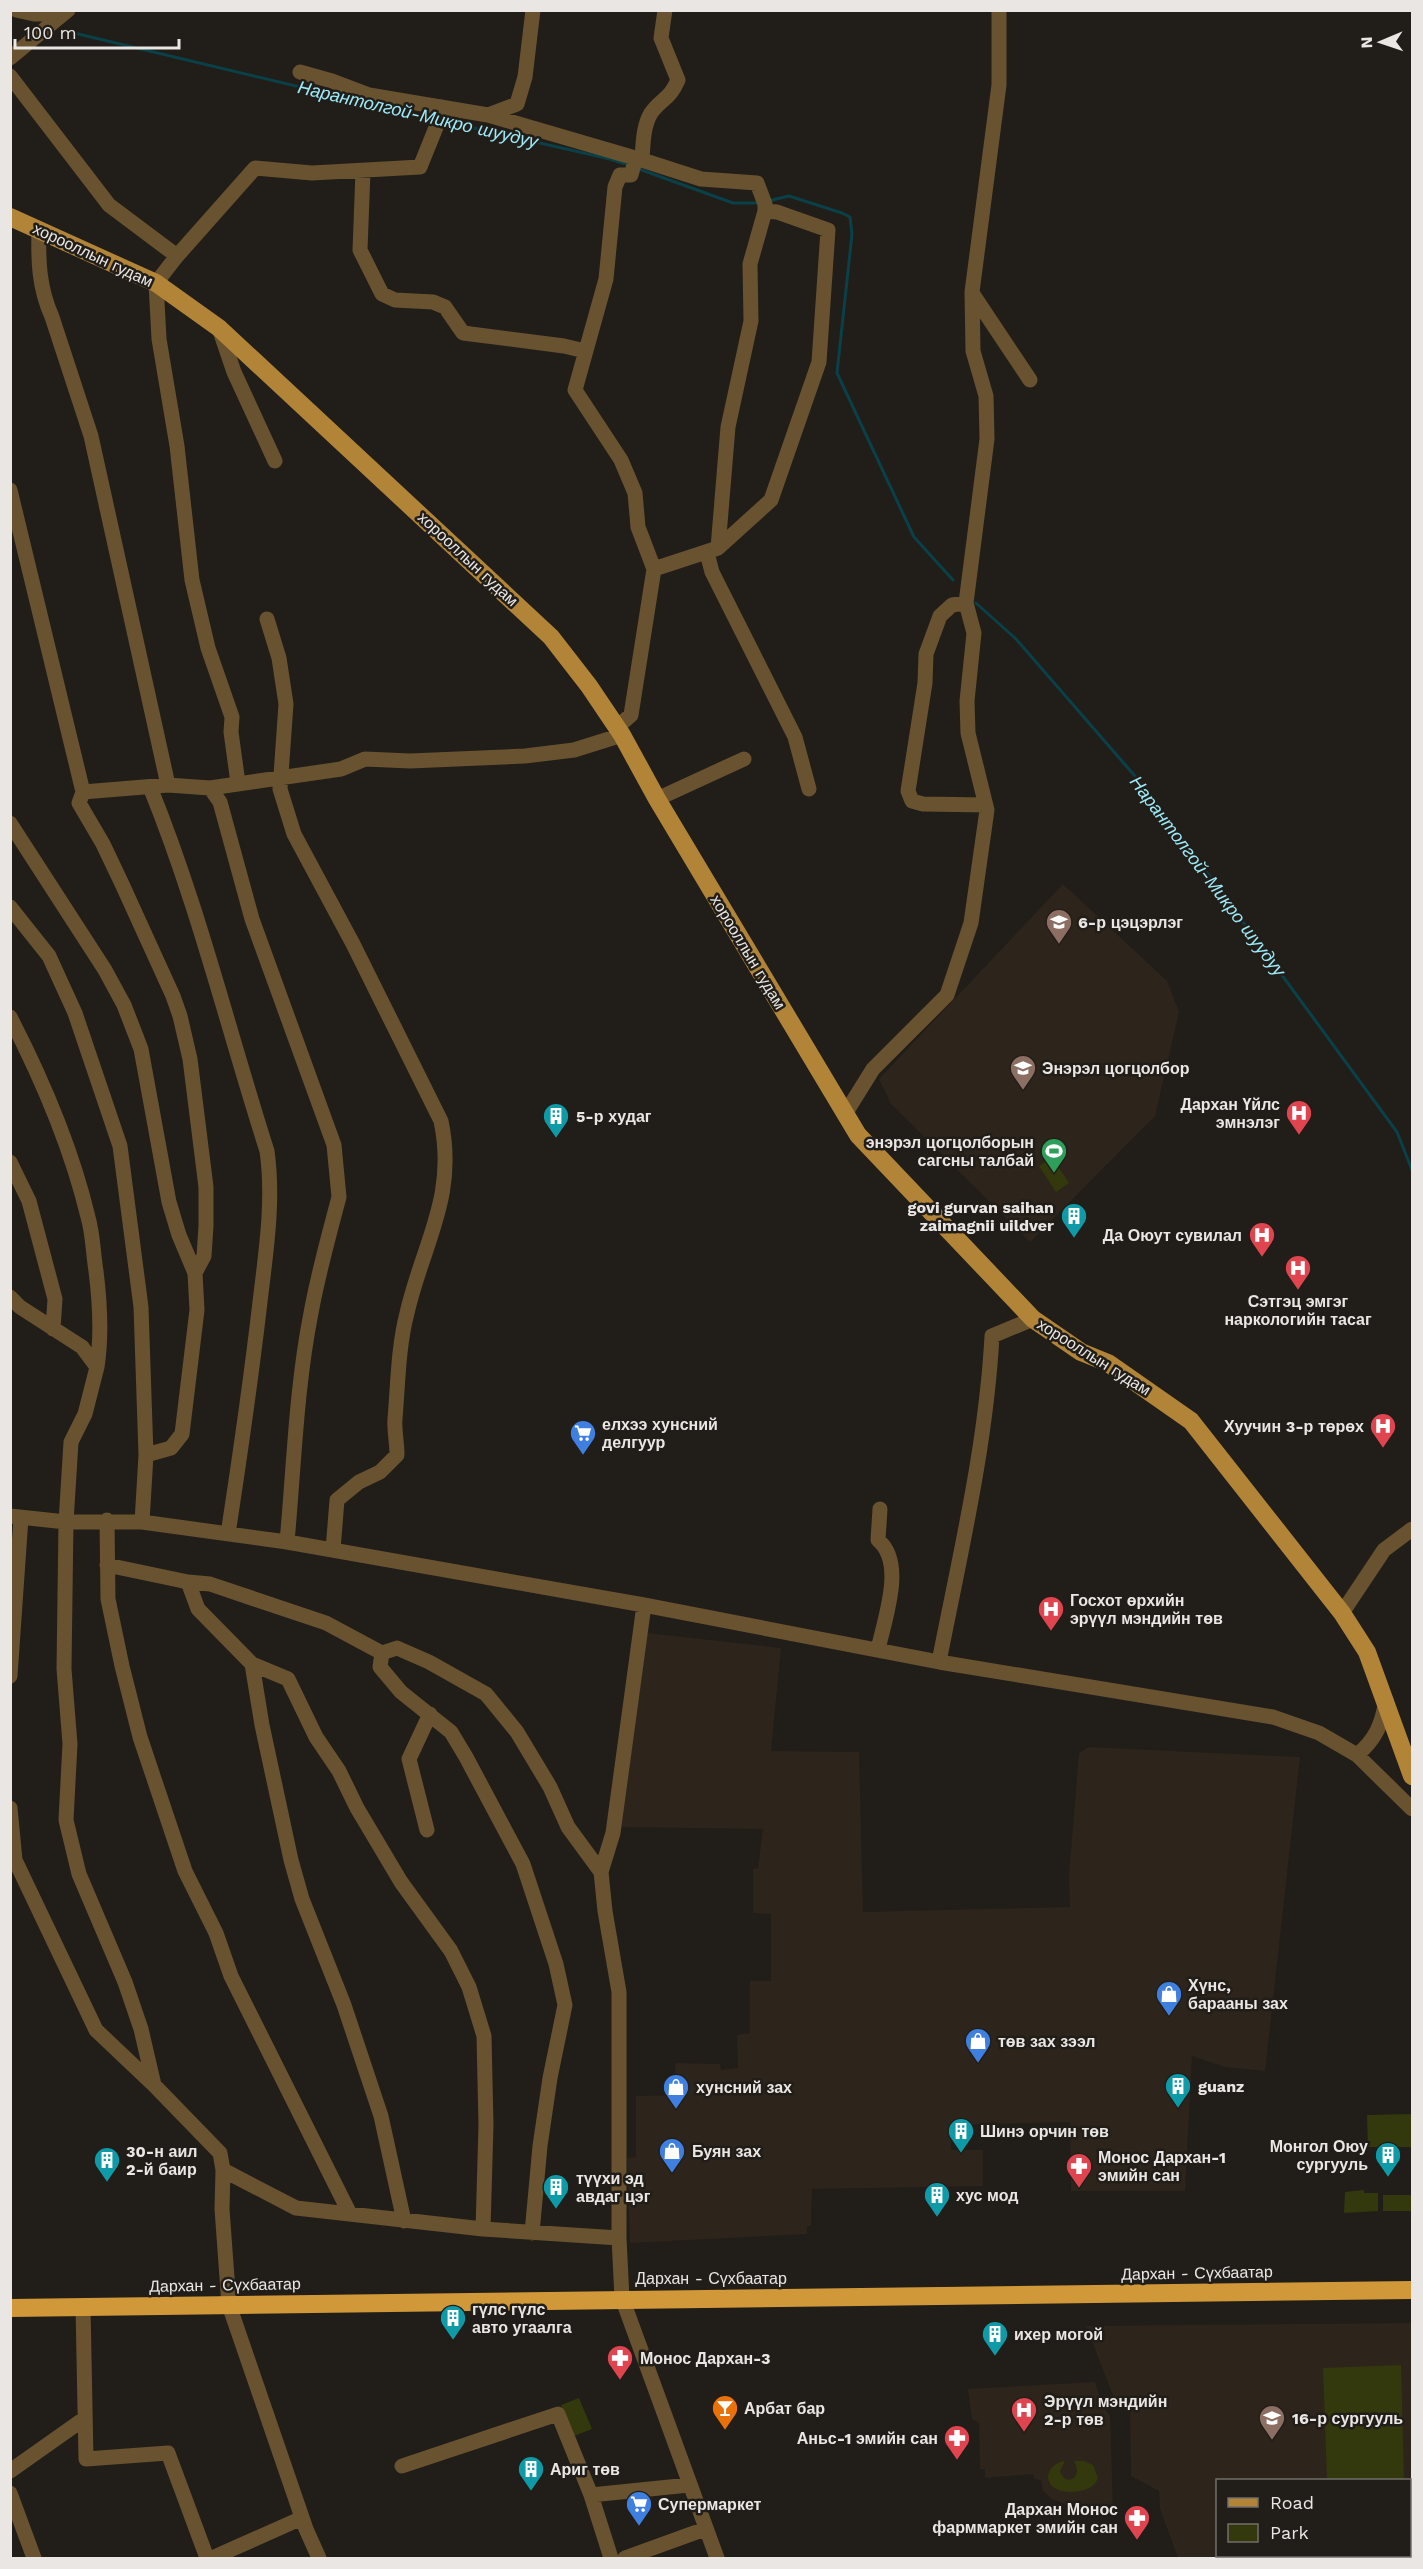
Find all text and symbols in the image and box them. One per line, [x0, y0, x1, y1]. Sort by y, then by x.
scale bar [15, 12, 178, 50]
north arrow [1351, 12, 1411, 72]
text: 100 m [24, 22, 77, 43]
text: N [1357, 36, 1376, 49]
water label: Нарантолгой-Микро шуудуу [296, 76, 541, 152]
street label: хорооллын гудам [30, 219, 156, 291]
street label: хорооллын гудам [414, 508, 522, 610]
water label: Нарантолгой-Микро шуудуу [1126, 772, 1291, 981]
street label: хорооллын гудам [706, 891, 790, 1013]
school or university icon: 6-р цэцэрлэг [1044, 907, 1074, 945]
place label: 6-р цэцэрлэг [1078, 913, 1183, 932]
school or university icon: Энэрэл цогцолбор [1008, 1053, 1038, 1091]
place label: Энэрэл цогцолбор [1042, 1059, 1190, 1078]
place label: Дархан Үйлс эмнэлэг [1181, 1095, 1280, 1132]
hospital icon: Дархан Үйлс эмнэлэг [1284, 1098, 1314, 1136]
building icon: 5-р худаг [541, 1101, 571, 1139]
place label: 5-р худаг [576, 1107, 652, 1126]
place label: энэрэл цогцолборын сагсны талбай [866, 1133, 1034, 1170]
sports icon: энэрэл цогцолборын сагсны талбай [1039, 1136, 1069, 1174]
place label: govi gurvan saihan zaimagnii uildver [908, 1198, 1054, 1235]
building icon: govi gurvan saihan zaimagnii uildver [1059, 1201, 1089, 1239]
hospital icon: Да Оюут сувилал [1247, 1220, 1277, 1258]
place label: Да Оюут сувилал [1103, 1226, 1242, 1245]
hospital icon: Сэтгэц эмгэг наркологийн тасаг [1283, 1253, 1313, 1291]
place label: Сэтгэц эмгэг наркологийн тасаг [1224, 1292, 1372, 1329]
street label: хорооллын гудам [1034, 1314, 1154, 1400]
hospital icon: Хуучин 3-р төрөх [1368, 1411, 1398, 1449]
place label: елхээ хунсний делгуур [602, 1415, 718, 1452]
place label: Хуучин 3-р төрөх [1224, 1417, 1364, 1436]
supermarket icon: елхээ хунсний делгуур [568, 1418, 598, 1456]
place label: Госхот өрхийн эрүүл мэндийн төв [1070, 1591, 1223, 1628]
hospital icon: Госхот өрхийн эрүүл мэндийн төв [1036, 1594, 1066, 1632]
place label: Хүнс, барааны зах [1188, 1976, 1288, 2013]
shop icon: Хүнс, барааны зах [1154, 1979, 1184, 2017]
shop icon: төв зах зээл [963, 2026, 993, 2064]
place label: төв зах зээл [998, 2032, 1096, 2051]
building icon: guanz [1163, 2071, 1193, 2109]
shop icon: хунсний зах [661, 2072, 691, 2110]
place label: guanz [1198, 2077, 1244, 2096]
place label: хунсний зах [696, 2078, 792, 2097]
building icon: Шинэ орчин төв [946, 2116, 976, 2154]
place label: Шинэ орчин төв [980, 2122, 1109, 2141]
shop icon: Буян зах [657, 2136, 687, 2174]
place label: Монгол Оюу сургууль [1270, 2137, 1368, 2174]
building icon: Монгол Оюу сургууль [1373, 2140, 1403, 2178]
place label: 30-н аил 2-й баир [126, 2142, 197, 2179]
place label: Буян зах [692, 2142, 761, 2161]
building icon: 30-н аил 2-й баир [92, 2145, 122, 2183]
place label: Монос Дархан-1 эмийн сан [1098, 2148, 1226, 2185]
pharmacy icon: Монос Дархан-1 эмийн сан [1064, 2151, 1094, 2189]
place label: түүхи эд авдаг цэг [576, 2169, 651, 2206]
building icon: түүхи эд авдаг цэг [541, 2172, 571, 2210]
building icon: хус мод [922, 2180, 952, 2218]
place label: хус мод [956, 2186, 1018, 2205]
street label: Дархан - Сүхбаатар [1121, 2262, 1273, 2284]
street label: Дархан - Сүхбаатар [635, 2269, 787, 2288]
street label: Дархан - Сүхбаатар [149, 2274, 301, 2296]
place label: гүлс гүлс авто угаалга [472, 2300, 572, 2337]
building icon: гүлс гүлс авто угаалга [438, 2303, 468, 2341]
building icon: ихер могой [980, 2319, 1010, 2357]
place label: ихер могой [1014, 2325, 1103, 2344]
pharmacy icon: Монос Дархан-3 [605, 2343, 635, 2381]
place label: Монос Дархан-3 [640, 2349, 771, 2368]
place label: Эрүүл мэндийн 2-р төв [1044, 2392, 1167, 2429]
bar icon: Арбат бар [710, 2393, 740, 2431]
hospital icon: Эрүүл мэндийн 2-р төв [1009, 2395, 1039, 2433]
place label: Арбат бар [744, 2399, 825, 2418]
school or university icon: 16-р сургууль [1257, 2403, 1287, 2441]
place label: 16-р сургууль [1292, 2409, 1403, 2428]
pharmacy icon: Аньс-1 эмийн сан [942, 2423, 972, 2461]
place label: Аньс-1 эмийн сан [797, 2429, 938, 2448]
building icon: Ариг төв [516, 2454, 546, 2492]
place label: Ариг төв [550, 2460, 620, 2479]
legend [1216, 2479, 1411, 2557]
supermarket icon: Супермаркет [624, 2489, 654, 2527]
text: Road [1270, 2492, 1314, 2513]
place label: Супермаркет [658, 2495, 762, 2514]
place label: Дархан Монос фарммаркет эмийн сан [932, 2500, 1118, 2537]
pharmacy icon: Дархан Монос фарммаркет эмийн сан [1122, 2503, 1152, 2541]
text: Park [1270, 2522, 1309, 2543]

